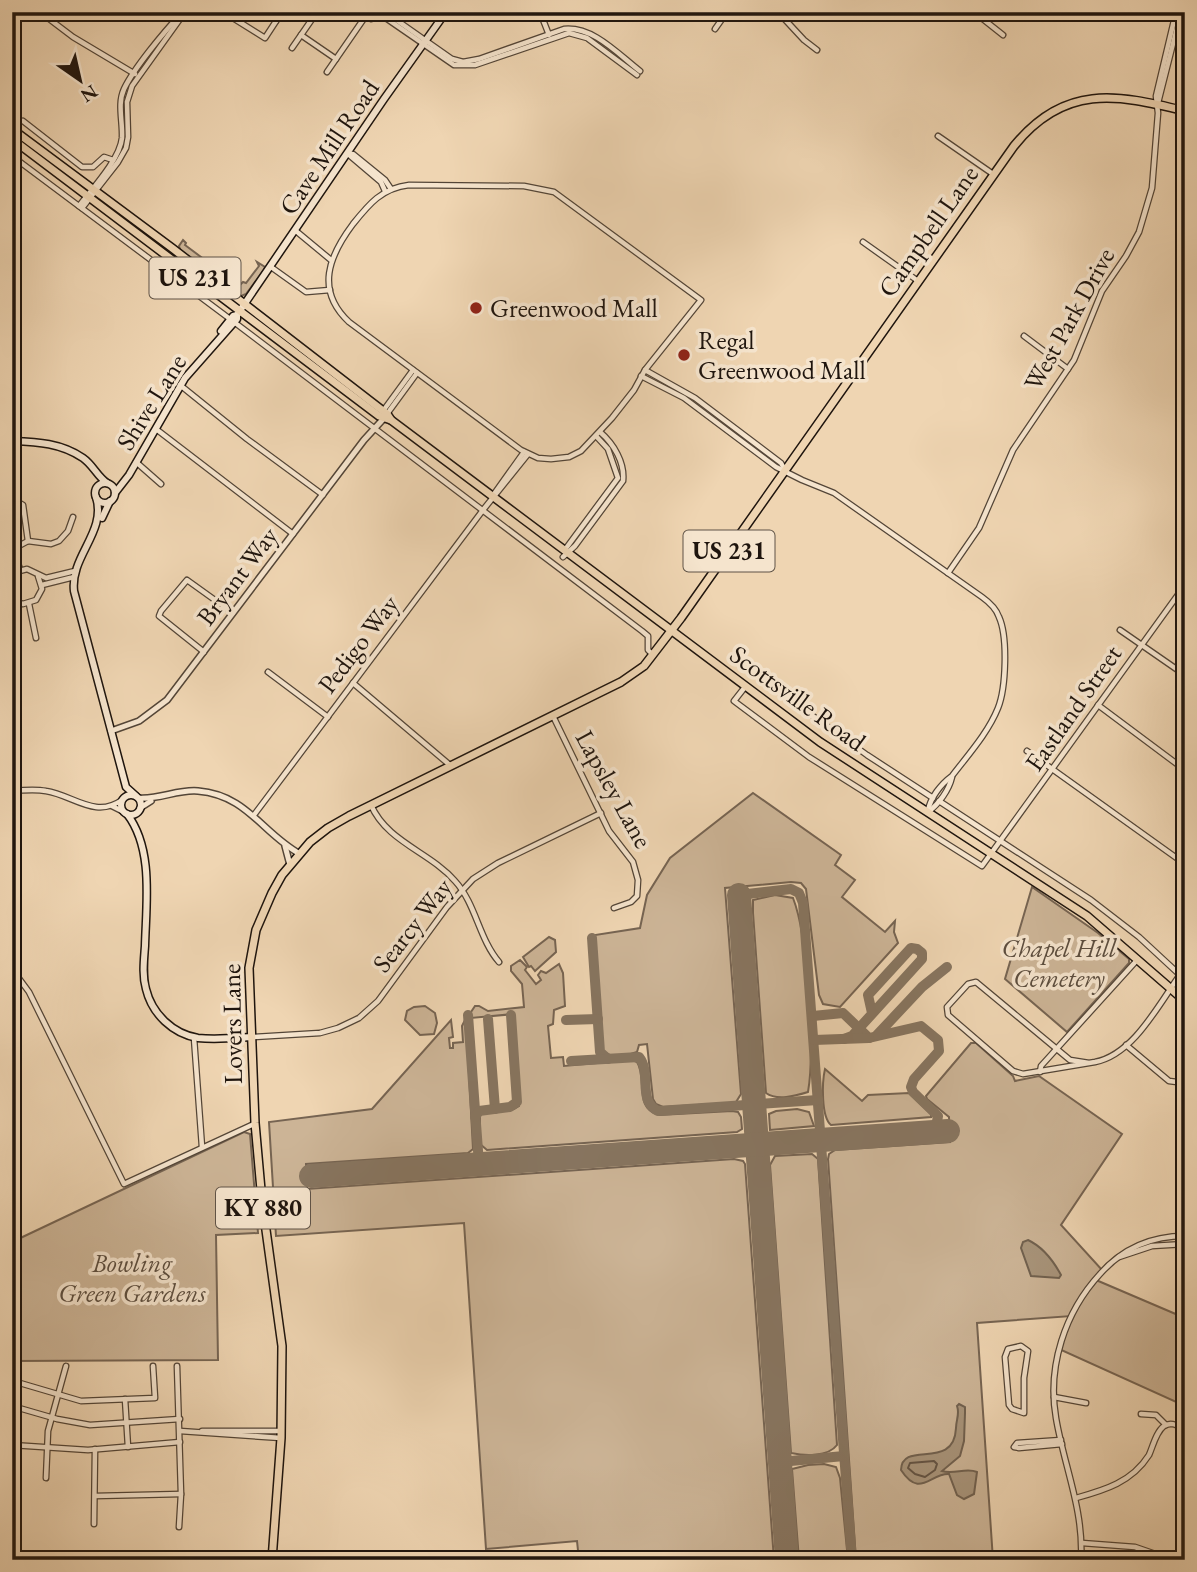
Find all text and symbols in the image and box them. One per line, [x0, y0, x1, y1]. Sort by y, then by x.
north arrow [46, 46, 116, 116]
street label: Cave Mill Road [271, 72, 387, 221]
text: N [75, 79, 103, 109]
street label: Campbell Lane [870, 159, 986, 303]
street label: West Park Drive [1016, 242, 1122, 396]
road number: US 231 [150, 258, 241, 298]
place label: Greenwood Mall [490, 291, 658, 325]
marker: Greenwood Mall [468, 300, 484, 316]
place label: Regal Greenwood Mall [698, 323, 866, 387]
street label: Shive Lane [108, 347, 194, 457]
marker: Regal Greenwood Mall [676, 347, 692, 363]
street label: Bryant Way [189, 519, 286, 632]
road number: US 231 [684, 530, 774, 572]
street label: Pedigo Way [310, 588, 406, 700]
street label: Scottsville Road [723, 637, 873, 759]
street label: Eastland Street [1017, 638, 1129, 778]
street label: Lapsley Lane [568, 724, 660, 854]
street label: Searcy Way [365, 870, 460, 979]
park label: Chapel Hill Cemetery [1002, 931, 1117, 995]
street label: Lovers Lane [214, 964, 250, 1084]
road number: KY 880 [216, 1188, 310, 1228]
park label: Bowling Green Gardens [58, 1246, 207, 1310]

